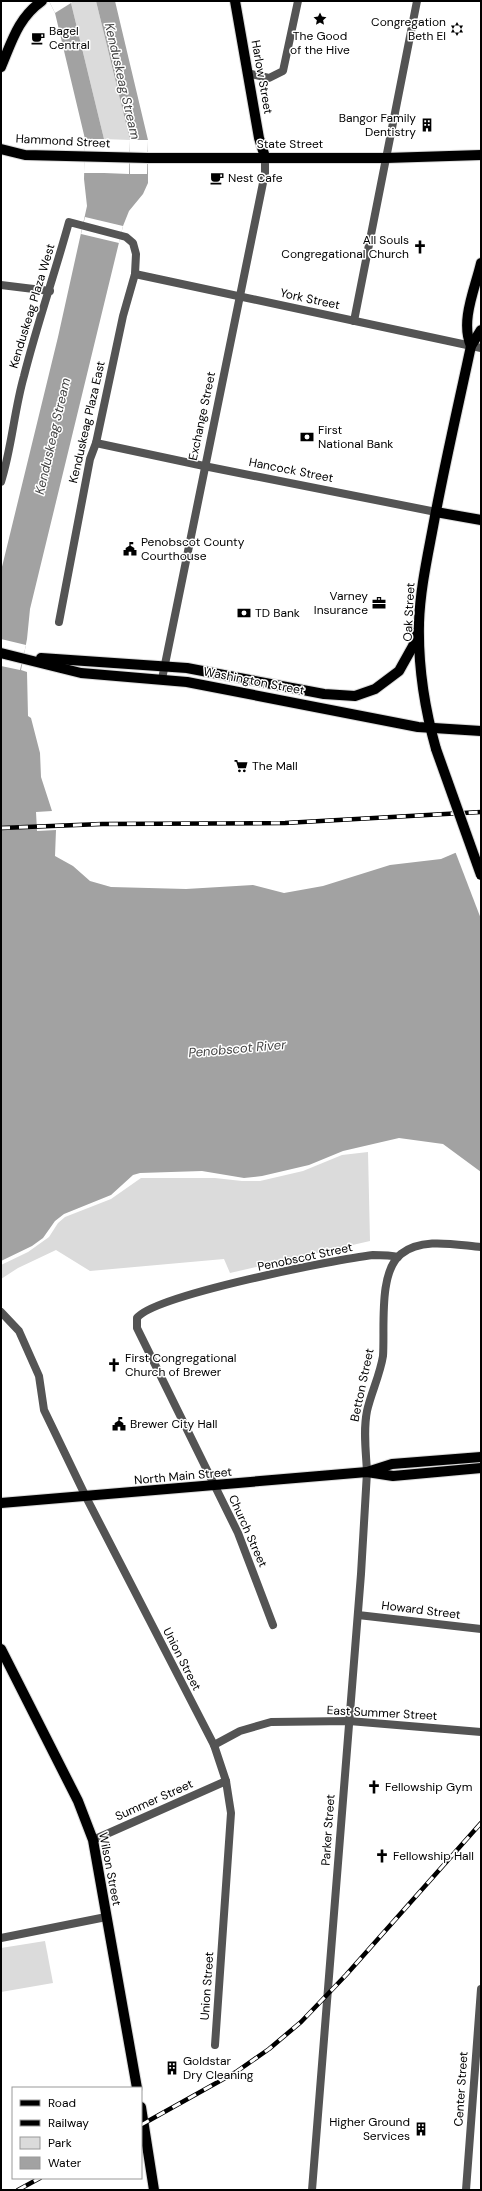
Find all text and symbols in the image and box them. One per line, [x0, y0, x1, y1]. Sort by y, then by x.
place icon: The Good of the Hive [312, 11, 328, 27]
place label: Congregation Beth El [371, 14, 446, 44]
water label: Kenduskeag Stream [101, 21, 144, 141]
synagogue icon: Congregation Beth El [449, 21, 465, 37]
place label: Bagel Central [49, 23, 90, 53]
place label: The Good of the Hive [290, 28, 350, 58]
cafe icon: Bagel Central [30, 30, 46, 46]
street label: Harlow Street [248, 39, 276, 116]
place label: Bangor Family Dentistry [339, 110, 416, 140]
building icon: Bangor Family Dentistry [419, 117, 435, 133]
street label: Hammond Street [15, 131, 111, 151]
street label: State Street [257, 136, 324, 152]
cafe icon: Nest Cafe [209, 170, 225, 186]
place label: Nest Cafe [228, 170, 283, 186]
place label: All Souls Congregational Church [281, 232, 409, 262]
church icon: All Souls Congregational Church [412, 239, 428, 255]
street label: Kenduskeag Plaza West [5, 242, 59, 370]
street label: York Street [279, 285, 342, 313]
street label: Kenduskeag Plaza East [65, 359, 109, 485]
street label: Exchange Street [185, 370, 219, 462]
water label: Kenduskeag Stream [31, 376, 74, 496]
place label: First National Bank [318, 422, 393, 452]
bank icon: First National Bank [299, 429, 315, 445]
street label: Hancock Street [247, 454, 335, 486]
place label: Penobscot County Courthouse [141, 534, 245, 564]
public building icon: Penobscot County Courthouse [122, 541, 138, 557]
street label: Oak Street [399, 582, 419, 642]
place label: Varney Insurance [314, 588, 368, 618]
office icon: Varney Insurance [371, 595, 387, 611]
bank icon: TD Bank [236, 605, 252, 621]
place label: TD Bank [255, 605, 300, 621]
street label: Washington Street [202, 663, 306, 699]
supermarket icon: The Mall [233, 758, 249, 774]
place label: The Mall [252, 758, 298, 774]
water label: Penobscot River [188, 1036, 288, 1061]
street label: Penobscot Street [256, 1239, 354, 1275]
street label: Betton Street [346, 1347, 378, 1423]
place label: First Congregational Church of Brewer [125, 1350, 237, 1380]
church icon: First Congregational Church of Brewer [106, 1357, 122, 1373]
public building icon: Brewer City Hall [111, 1416, 127, 1432]
place label: Brewer City Hall [130, 1416, 218, 1432]
street label: North Main Street [133, 1464, 233, 1488]
street label: Church Street [225, 1492, 271, 1570]
street label: Howard Street [381, 1597, 462, 1623]
street label: Union Street [159, 1625, 205, 1694]
street label: East Summer Street [326, 1702, 438, 1724]
street label: Summer Street [113, 1776, 196, 1824]
church icon: Fellowship Gym [366, 1779, 382, 1795]
place label: Fellowship Gym [385, 1779, 472, 1795]
street label: Parker Street [318, 1793, 339, 1866]
street label: Wilson Street [95, 1831, 125, 1907]
church icon: Fellowship Hall [374, 1848, 390, 1864]
place label: Fellowship Hall [393, 1848, 474, 1864]
street label: Union Street [197, 1951, 217, 2021]
street label: Center Street [450, 2051, 472, 2127]
place label: Goldstar Dry Cleaning [183, 2053, 254, 2083]
building icon: Goldstar Dry Cleaning [164, 2060, 180, 2076]
legend [12, 2087, 142, 2179]
text: Road [48, 2095, 76, 2111]
place label: Higher Ground Services [329, 2114, 410, 2144]
text: Railway [48, 2115, 89, 2131]
building icon: Higher Ground Services [413, 2121, 429, 2137]
text: Park [48, 2135, 72, 2151]
text: Water [48, 2155, 82, 2171]

